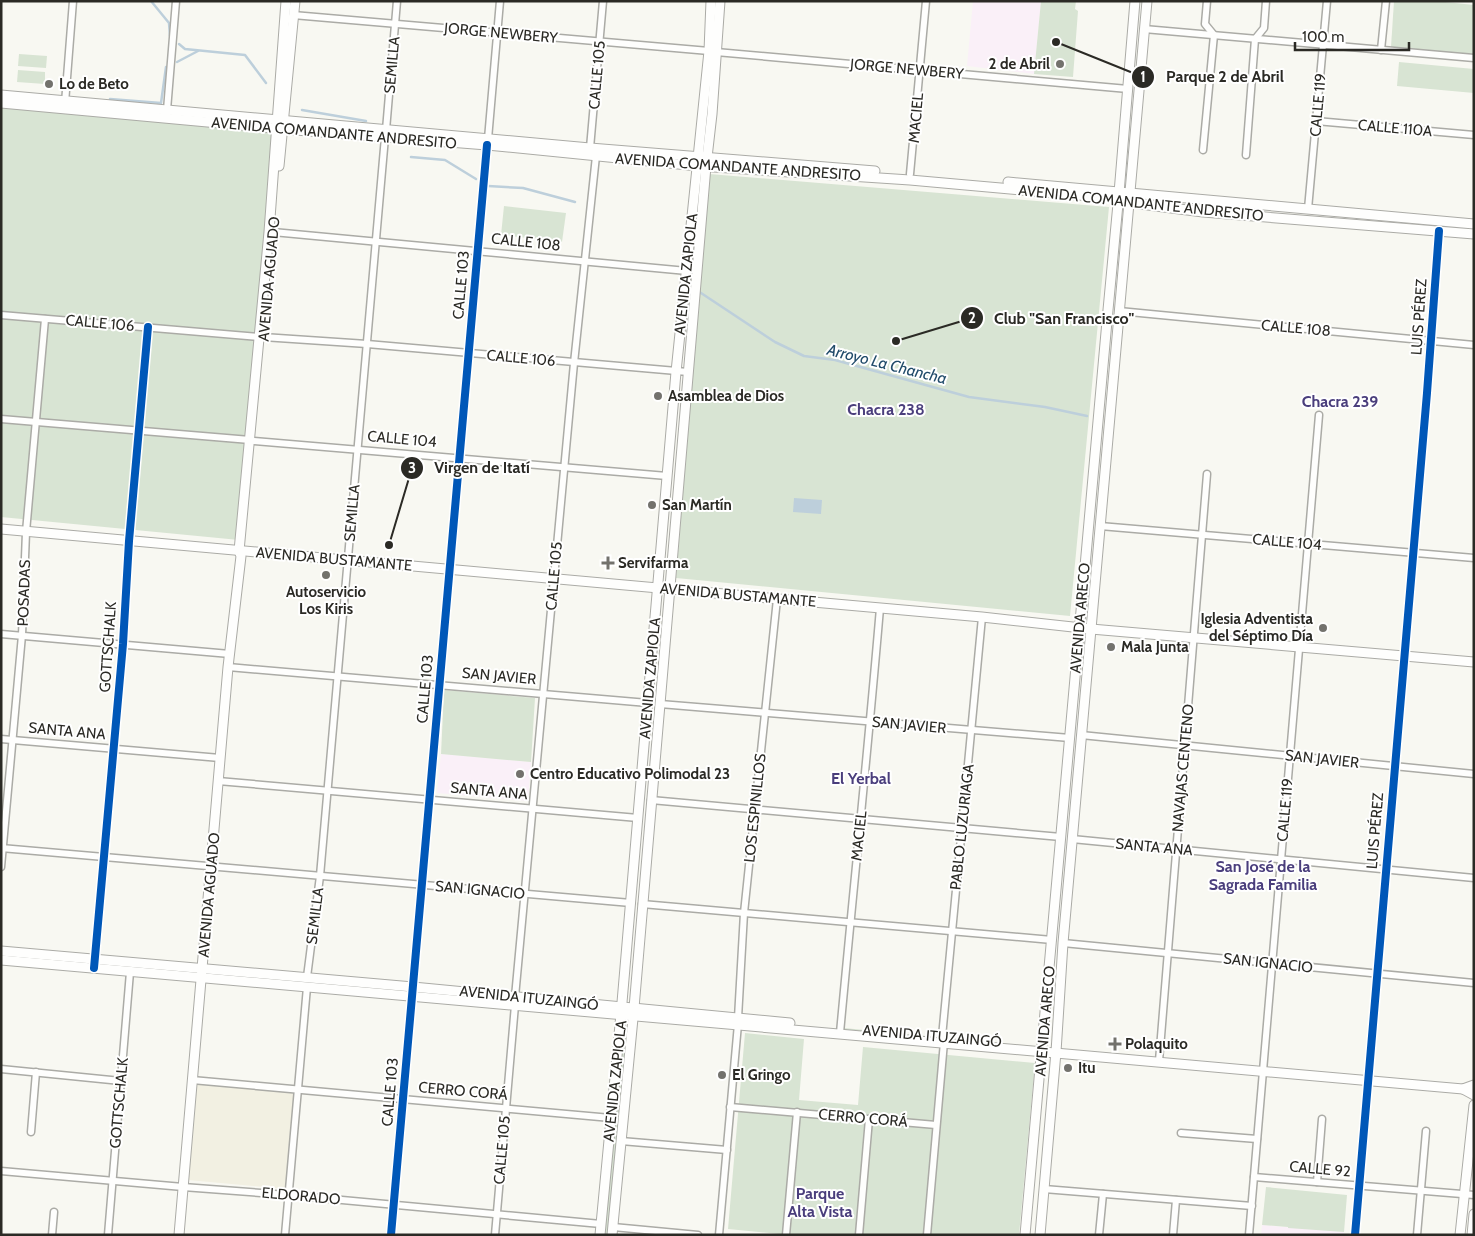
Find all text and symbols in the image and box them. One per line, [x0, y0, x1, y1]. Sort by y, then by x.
street label: JORGE NEWBERY [442, 19, 559, 47]
scale bar [1295, 20, 1409, 52]
text: 100 m [1302, 28, 1344, 46]
street label: SEMILLA [381, 35, 404, 94]
street label: CALLE 105 [585, 40, 609, 110]
street label: JORGE NEWBERY [848, 55, 965, 83]
place label: 2 de Abril [989, 55, 1050, 73]
marker: 2 de Abril [1054, 58, 1066, 70]
callout: Parque 2 de Abril [1131, 61, 1294, 92]
text: Parque 2 de Abril [1166, 67, 1284, 86]
text: 1 [1140, 68, 1146, 86]
street label: CALLE 119 [1306, 73, 1330, 137]
place label: Lo de Beto [59, 75, 129, 93]
marker: Lo de Beto [43, 78, 55, 90]
street label: MACIEL [905, 92, 927, 144]
street label: AVENIDA COMANDANTE ANDRESITO [211, 113, 457, 153]
street label: CALLE 110A [1357, 116, 1434, 140]
street label: AVENIDA COMANDANTE ANDRESITO [615, 149, 861, 185]
street label: AVENIDA COMANDANTE ANDRESITO [1018, 181, 1264, 225]
street label: AVENIDA ZAPIOLA [671, 212, 701, 336]
street label: AVENIDA AGUADO [255, 216, 283, 342]
street label: CALLE 108 [490, 229, 562, 255]
street label: CALLE 103 [449, 250, 473, 320]
street label: LUIS PÉREZ [1406, 277, 1431, 356]
callout: Club "San Francisco" [959, 302, 1144, 333]
text: 2 [968, 309, 976, 327]
text: Club "San Francisco" [994, 309, 1134, 328]
street label: CALLE 106 [65, 311, 135, 335]
street label: CALLE 108 [1261, 316, 1331, 340]
water label: Arroyo La Chancha [824, 340, 949, 388]
street label: CALLE 106 [486, 346, 556, 370]
place label: Asamblea de Dios [668, 387, 784, 405]
marker: Asamblea de Dios [652, 390, 664, 402]
district label: Chacra 239 [1302, 392, 1378, 411]
district label: Chacra 238 [847, 400, 925, 419]
street label: CALLE 104 [367, 427, 438, 451]
callout: Virgen de Itatí [400, 452, 540, 483]
text: Virgen de Itatí [434, 458, 530, 477]
text: 3 [408, 459, 416, 477]
street label: SEMILLA [341, 483, 364, 542]
place label: San Martín [662, 496, 732, 514]
marker: San Martín [646, 499, 658, 511]
street label: CALLE 104 [1252, 530, 1323, 554]
street label: CALLE 105 [542, 541, 566, 611]
street label: AVENIDA BUSTAMANTE [255, 543, 413, 575]
place label: Servifarma [618, 554, 689, 572]
marker: Servifarma [602, 557, 614, 569]
street label: POSADAS [14, 559, 34, 627]
street label: AVENIDA ARECO [1066, 562, 1094, 674]
marker: Autoservicio Los Kiris [320, 569, 332, 581]
street label: AVENIDA BUSTAMANTE [659, 579, 817, 611]
place label: Autoservicio Los Kiris [286, 583, 367, 618]
street label: GOTTSCHALK [96, 600, 120, 693]
place label: Iglesia Adventista del Séptimo Día [1200, 610, 1314, 645]
street label: AVENIDA ZAPIOLA [636, 616, 664, 739]
marker: Iglesia Adventista del Séptimo Día [1317, 622, 1329, 634]
place label: Mala Junta [1121, 638, 1189, 656]
marker: Mala Junta [1105, 641, 1117, 653]
street label: CALLE 103 [413, 654, 437, 724]
street label: SAN JAVIER [461, 664, 537, 688]
street label: NAVAJAS CENTENO [1168, 703, 1198, 833]
street label: SAN JAVIER [871, 713, 947, 737]
street label: SANTA ANA [28, 719, 107, 743]
street label: SAN JAVIER [1284, 746, 1360, 772]
street label: LOS ESPINILLOS [740, 752, 770, 863]
street label: PABLO LUZURIAGA [946, 762, 978, 891]
place label: Centro Educativo Polimodal 23 [530, 765, 730, 783]
marker: Centro Educativo Polimodal 23 [514, 768, 526, 780]
district label: El Yerbal [831, 769, 891, 788]
street label: CALLE 119 [1273, 778, 1297, 842]
street label: SANTA ANA [450, 779, 529, 803]
street label: LUIS PÉREZ [1362, 791, 1387, 870]
street label: MACIEL [847, 810, 871, 862]
street label: AVENIDA AGUADO [195, 832, 223, 958]
street label: SANTA ANA [1115, 835, 1194, 859]
district label: San José de la Sagrada Familia [1209, 857, 1317, 894]
street label: SAN IGNACIO [434, 877, 526, 903]
street label: SEMILLA [303, 886, 328, 946]
street label: SAN IGNACIO [1222, 949, 1314, 977]
street label: AVENIDA ARECO [1031, 965, 1059, 1077]
street label: AVENIDA ITUZAINGÓ [459, 981, 600, 1014]
street label: AVENIDA ZAPIOLA [600, 1019, 630, 1143]
street label: AVENIDA ITUZAINGÓ [862, 1020, 1003, 1051]
place label: Polaquito [1125, 1035, 1188, 1053]
marker: Polaquito [1109, 1038, 1121, 1050]
street label: GOTTSCHALK [106, 1056, 132, 1149]
street label: CALLE 103 [378, 1057, 402, 1127]
place label: Itu [1078, 1059, 1095, 1077]
marker: Itu [1062, 1062, 1074, 1074]
place label: El Gringo [732, 1066, 791, 1084]
marker: El Gringo [716, 1069, 728, 1081]
street label: CERRO CORÁ [418, 1077, 509, 1104]
street label: CERRO CORÁ [818, 1104, 909, 1131]
street label: CALLE 105 [490, 1115, 514, 1185]
street label: CALLE 92 [1289, 1157, 1352, 1181]
street label: ELDORADO [261, 1184, 341, 1208]
district label: Parque Alta Vista [788, 1184, 853, 1221]

